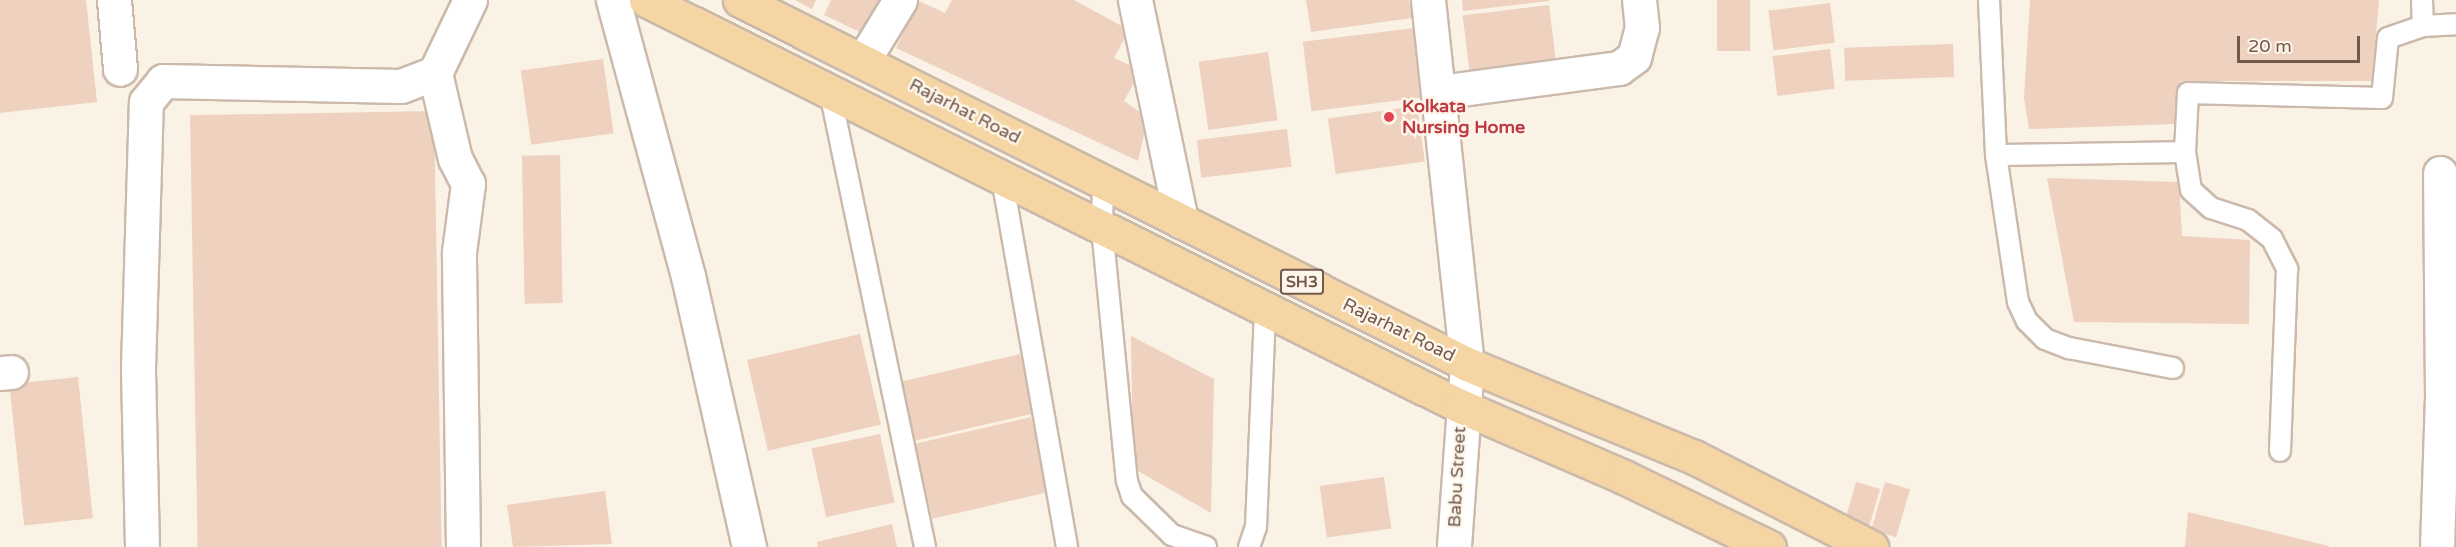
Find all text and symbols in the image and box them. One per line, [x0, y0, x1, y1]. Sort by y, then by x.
scale bar [2240, 24, 2363, 62]
text: 20 m [2248, 35, 2292, 57]
street label: Rajarhat Road [906, 74, 1024, 148]
place label: Kolkata Nursing Home [1402, 96, 1525, 138]
marker: Kolkata Nursing Home [1380, 108, 1398, 126]
road number: SH3 [1280, 269, 1324, 295]
street label: Rajarhat Road [1339, 294, 1459, 366]
street label: Babu Street [1444, 426, 1470, 528]

